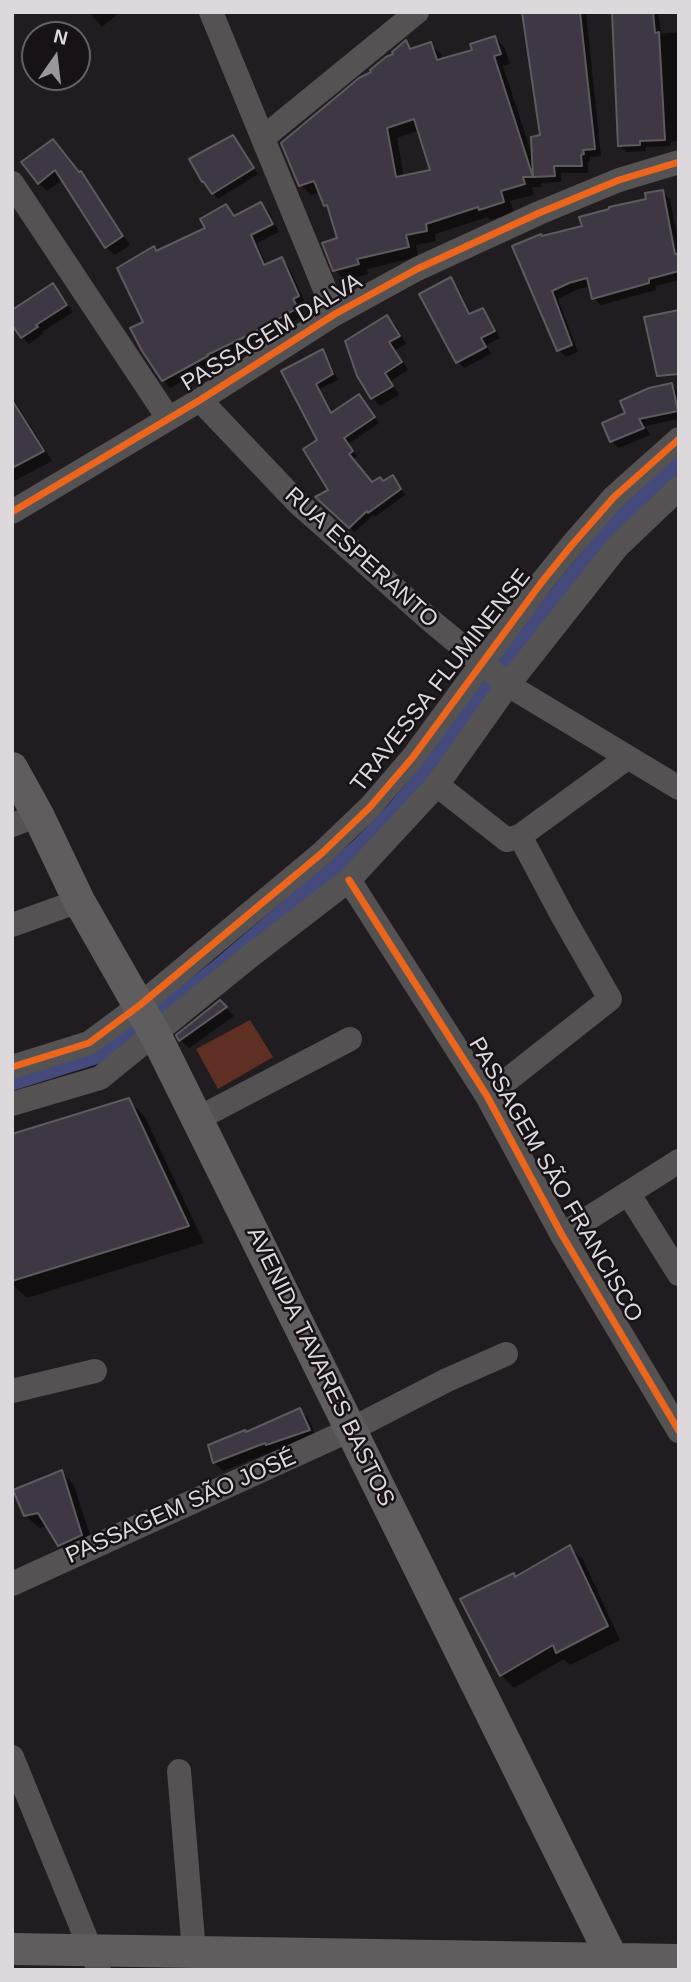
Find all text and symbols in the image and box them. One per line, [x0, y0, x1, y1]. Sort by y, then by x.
north arrow [21, 21, 91, 91]
text: N [52, 25, 70, 49]
street label: PASSAGEM DALVA [177, 268, 367, 398]
street label: RUA ESPERANTO [279, 482, 443, 634]
street label: TRAVESSA FLUMINENSE [345, 564, 537, 798]
street label: PASSAGEM SÃO FRANCISCO [462, 1033, 648, 1327]
street label: AVENIDA TAVARES BASTOS [240, 1223, 400, 1511]
street label: PASSAGEM SÃO JOSÉ [62, 1444, 300, 1570]

